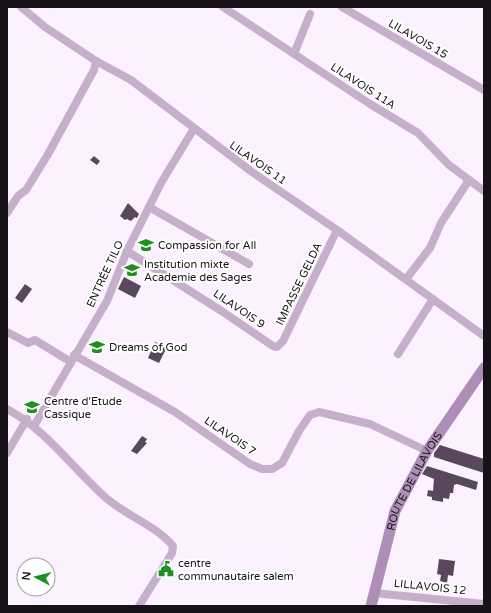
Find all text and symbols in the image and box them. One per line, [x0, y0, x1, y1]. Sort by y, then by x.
street label: LILAVOIS 15 [386, 17, 450, 61]
street label: LILAVOIS 11A [328, 60, 398, 112]
street label: LILAVOIS 11 [227, 139, 289, 187]
school or university icon: Compassion for All [137, 236, 155, 254]
street label: ENTRÉE TILO [83, 238, 126, 310]
place label: Compassion for All [158, 239, 256, 252]
street label: IMPASSE GELDA [273, 241, 325, 327]
place label: Institution mixte Academie des Sages [144, 258, 252, 284]
school or university icon: Institution mixte Academie des Sages [123, 261, 141, 279]
street label: LILAVOIS 9 [211, 287, 267, 331]
school or university icon: Dreams of God [88, 338, 106, 356]
place label: Dreams of God [109, 341, 188, 354]
place label: Centre d'Etude Cassique [44, 395, 122, 421]
school or university icon: Centre d'Etude Cassique [23, 398, 41, 416]
street label: LILAVOIS 7 [202, 414, 258, 458]
street label: ROUTE DE LILAVOIS [384, 429, 445, 532]
north arrow [16, 557, 56, 597]
place label: centre communautaire salem [178, 557, 294, 583]
public building icon: centre communautaire salem [157, 560, 175, 578]
text: N [20, 571, 34, 581]
street label: LILLAVOIS 12 [393, 577, 467, 597]

